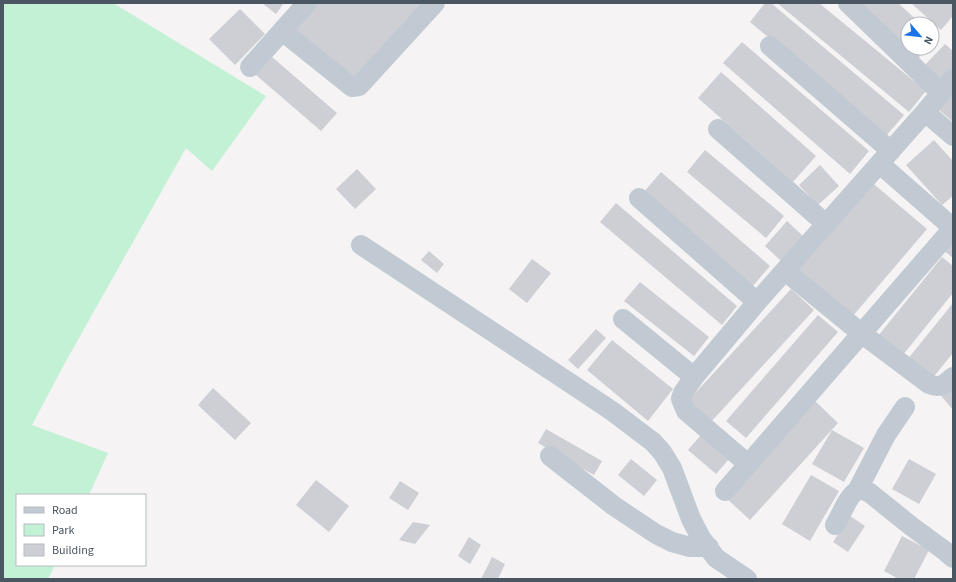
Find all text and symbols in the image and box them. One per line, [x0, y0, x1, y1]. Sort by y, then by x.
north arrow [900, 16, 940, 56]
text: N [920, 34, 937, 47]
legend [16, 494, 146, 566]
text: Road [52, 502, 78, 519]
text: Park [52, 522, 74, 539]
text: Building [52, 542, 94, 559]

